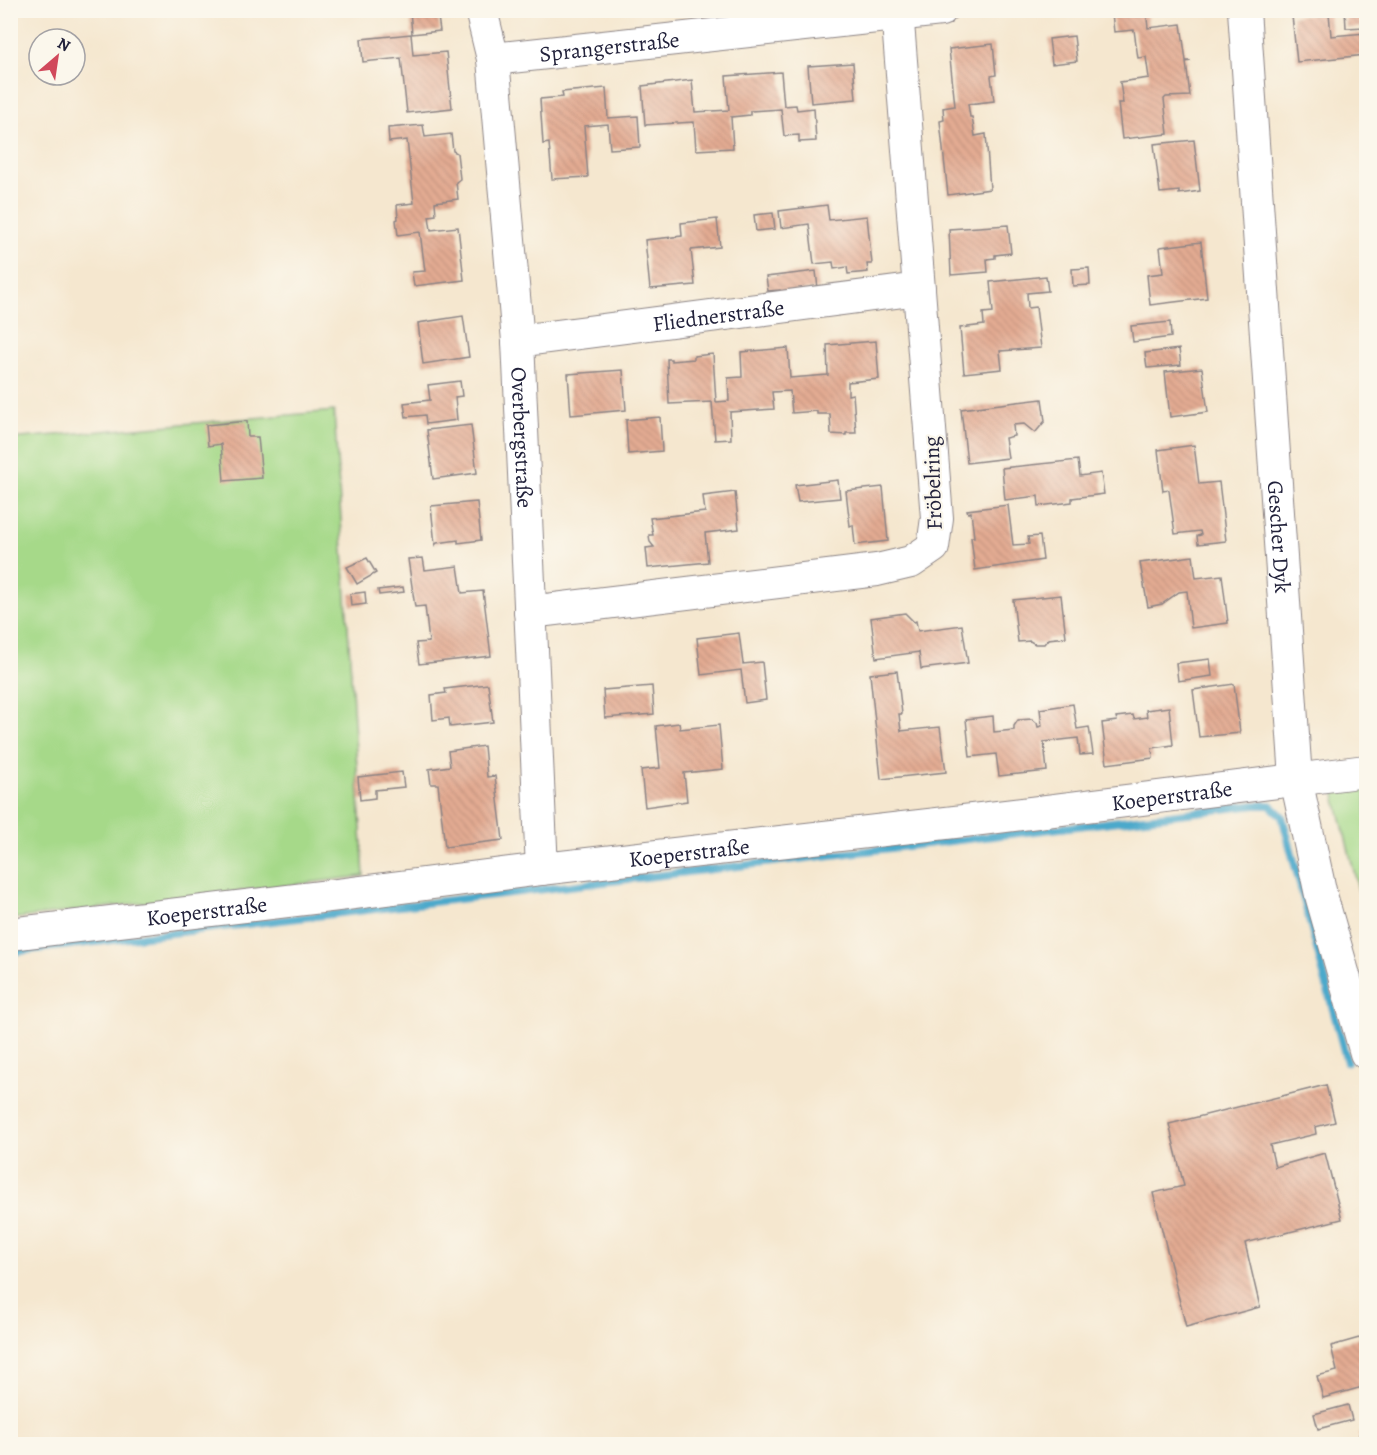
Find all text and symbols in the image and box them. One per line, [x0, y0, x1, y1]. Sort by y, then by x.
street label: Sprangerstraße [538, 25, 681, 70]
north arrow [27, 27, 87, 87]
text: N [53, 32, 75, 57]
street label: Fliednerstraße [651, 293, 786, 339]
street label: Overbergstraße [503, 366, 540, 509]
street label: Fröbelring [916, 435, 950, 531]
street label: Gescher Dyk [1260, 479, 1297, 594]
street label: Koeperstraße [1110, 774, 1234, 819]
street label: Koeperstraße [627, 831, 751, 875]
street label: Koeperstraße [145, 890, 269, 934]

